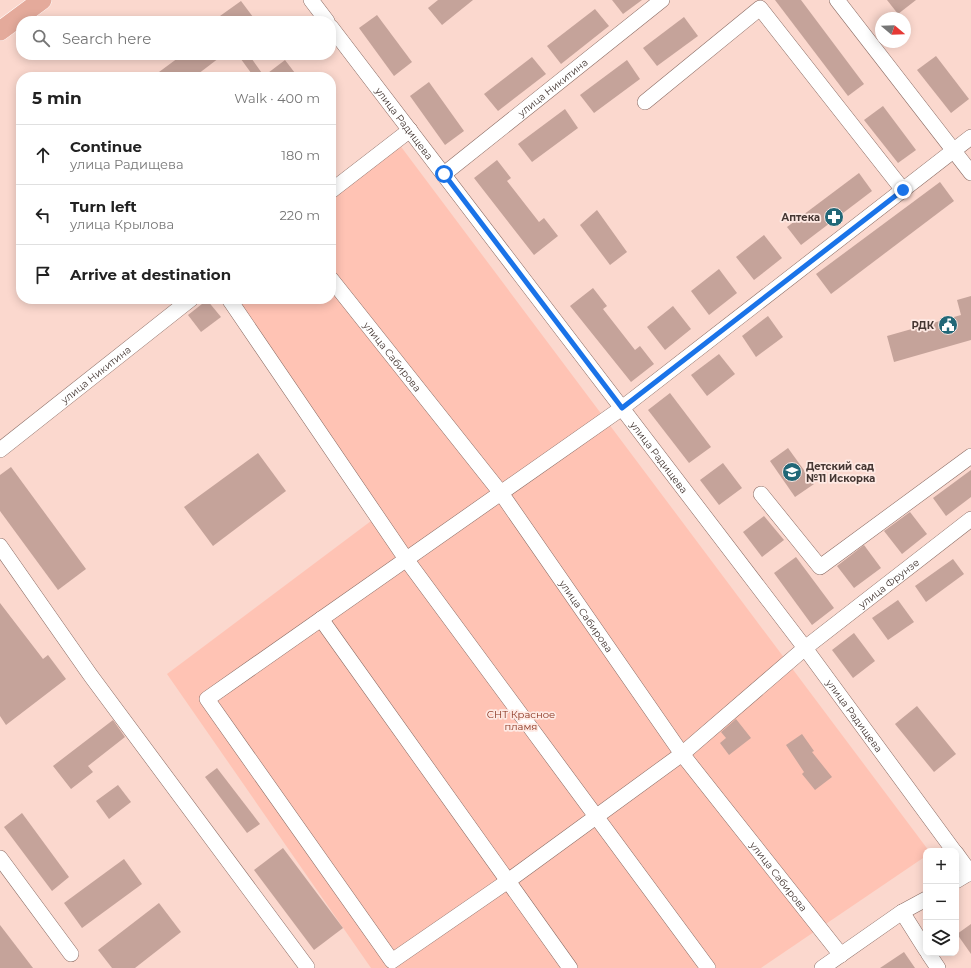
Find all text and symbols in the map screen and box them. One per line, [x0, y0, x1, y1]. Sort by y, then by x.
north arrow [875, 12, 911, 48]
search box [16, 16, 336, 60]
icon: search [30, 27, 52, 49]
text: Search here [62, 29, 151, 48]
street label: улица Никитина [514, 55, 590, 120]
street label: улица Радищева [372, 84, 436, 162]
text: 5 min [32, 88, 82, 108]
text: Walk · 400 m [234, 90, 320, 106]
text: Continue [70, 137, 142, 156]
icon: ahead [32, 144, 54, 166]
text: 180 m [281, 147, 320, 163]
text: улица Радищева [70, 156, 184, 172]
route start [435, 165, 453, 183]
route end [894, 181, 912, 199]
text: Turn left [70, 197, 137, 216]
icon: left [32, 204, 54, 226]
pharmacy icon: Аптека [823, 206, 845, 228]
text: 220 m [279, 207, 320, 223]
place label: Аптека [781, 211, 820, 224]
text: улица Крылова [70, 216, 174, 232]
icon: arrive [32, 264, 54, 286]
text: Arrive at destination [70, 265, 231, 284]
public building icon: РДК [937, 314, 959, 336]
street label: улица Сабирова [360, 318, 424, 394]
place label: РДК [912, 319, 935, 332]
street label: улица Никитина [57, 343, 133, 407]
street label: улица Радищева [627, 418, 691, 496]
place label: Детский сад №11 Искорка [806, 460, 875, 485]
school or university icon: Детский сад №11 Искорка [781, 461, 803, 483]
street label: улица Фрунзе [855, 555, 922, 611]
street label: улица Сабирова [556, 576, 616, 655]
street label: улица Радищева [823, 676, 886, 755]
park label: СНТ Красное пламя [487, 708, 555, 733]
street label: улица Сабирова [747, 838, 810, 914]
map controls [923, 848, 959, 956]
button: + [923, 848, 959, 884]
button: − [923, 884, 959, 920]
button: layers [923, 920, 959, 956]

